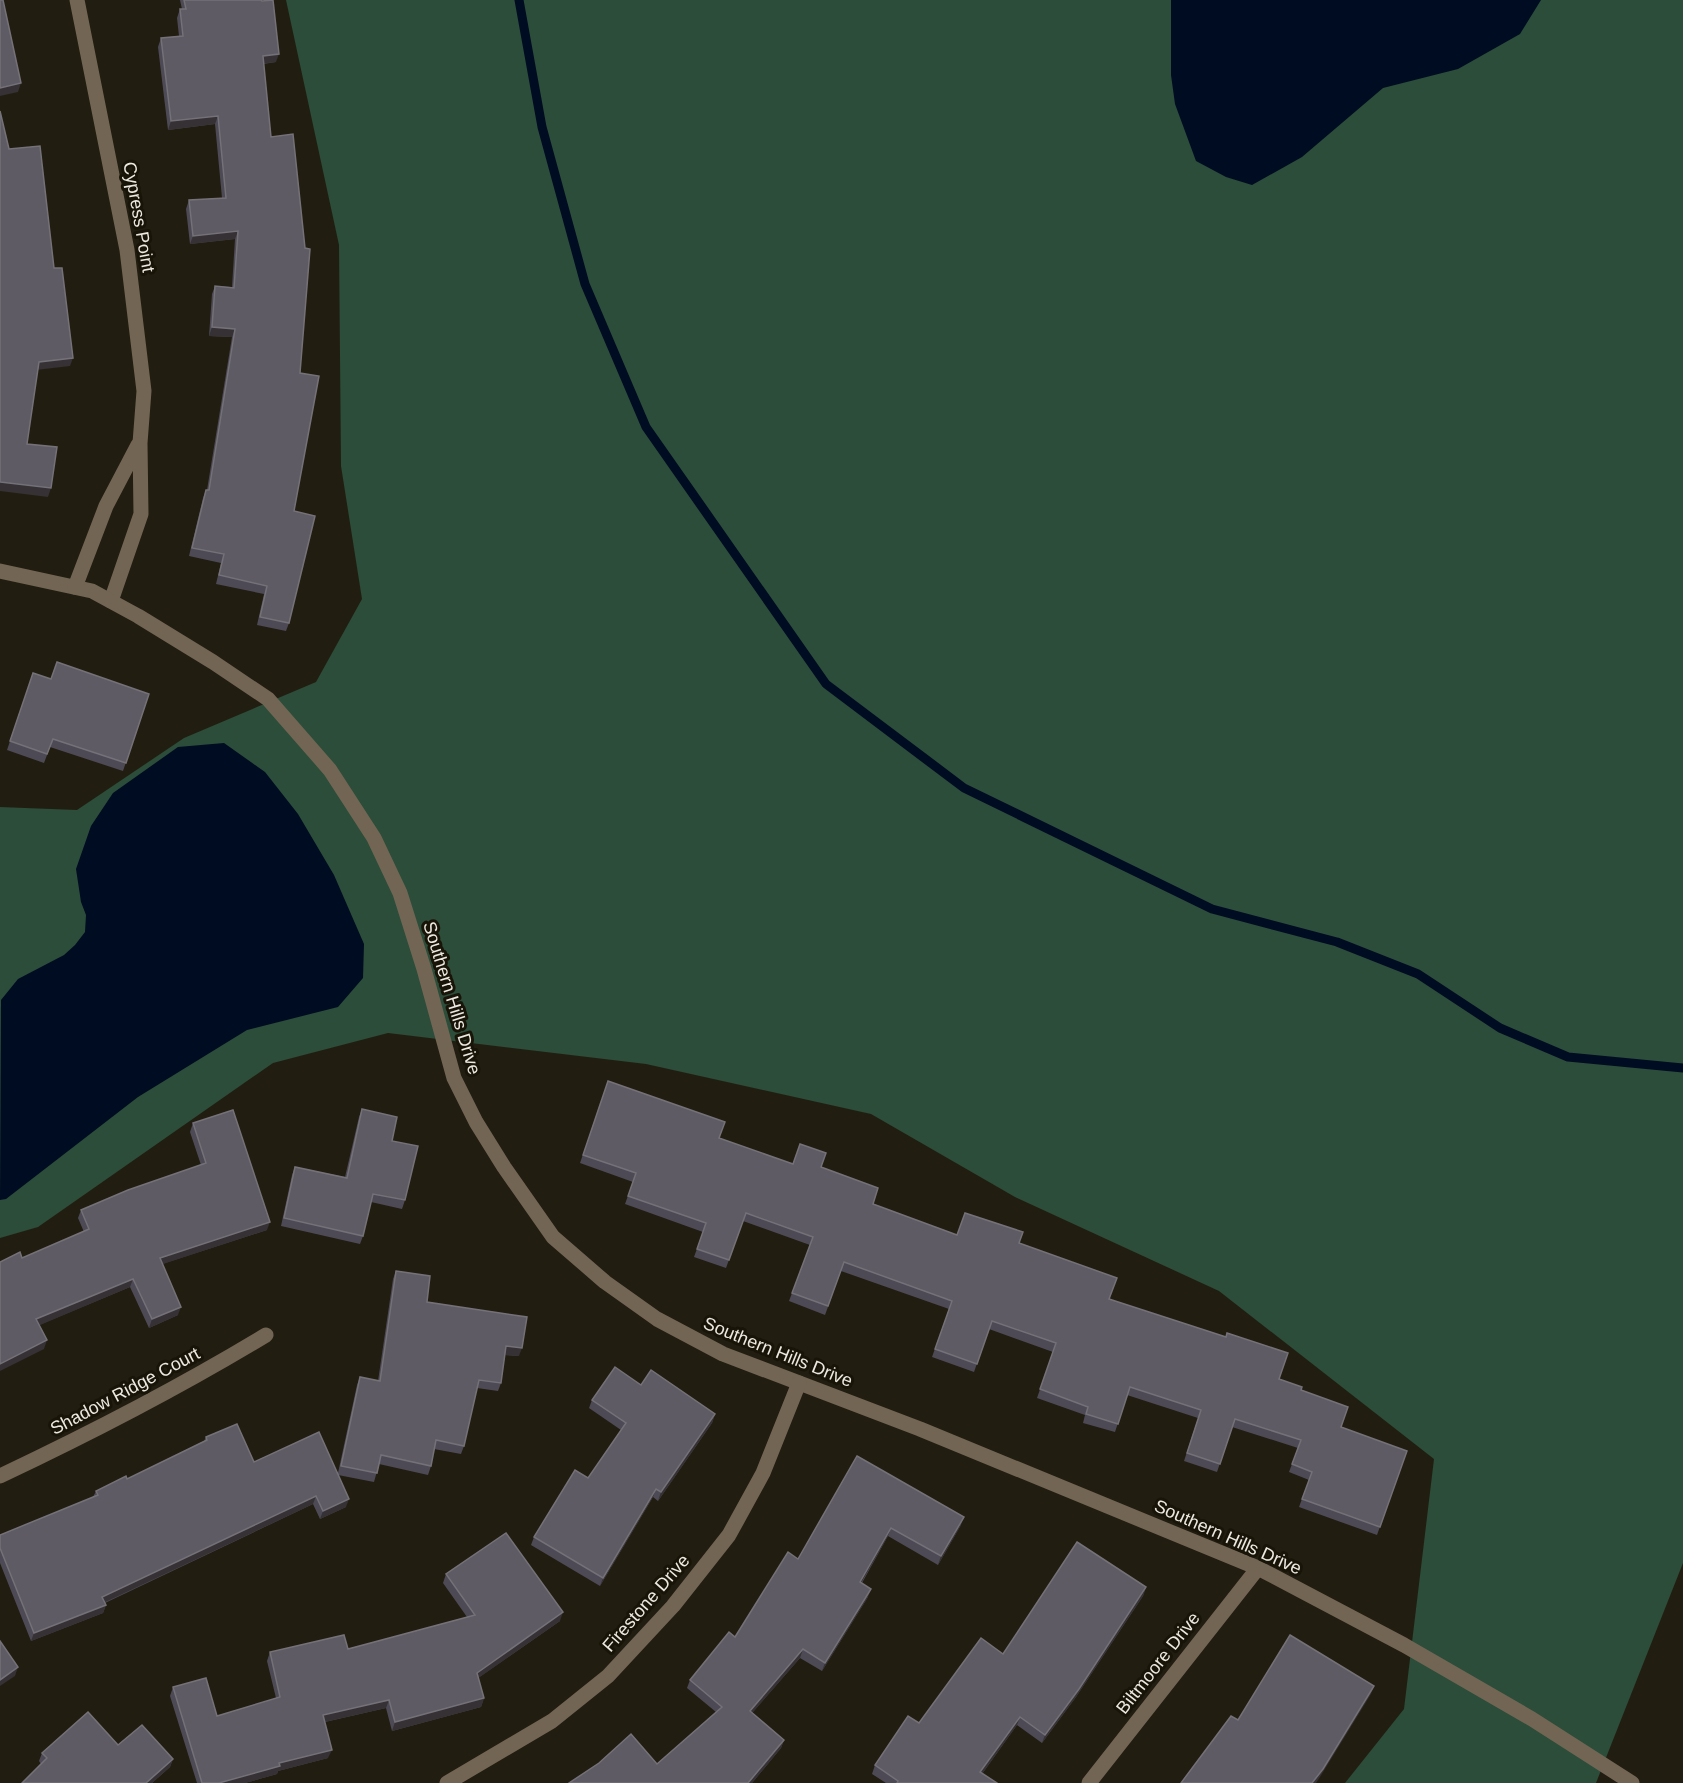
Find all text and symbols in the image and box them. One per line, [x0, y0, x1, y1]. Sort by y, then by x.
street label: Cypress Point [119, 160, 159, 274]
street label: Southern Hills Drive [419, 919, 485, 1077]
street label: Southern Hills Drive [701, 1313, 855, 1391]
street label: Shadow Ridge Court [47, 1343, 203, 1439]
street label: Southern Hills Drive [1151, 1496, 1305, 1578]
street label: Firestone Drive [598, 1550, 694, 1656]
street label: Biltmoore Drive [1112, 1608, 1204, 1718]

